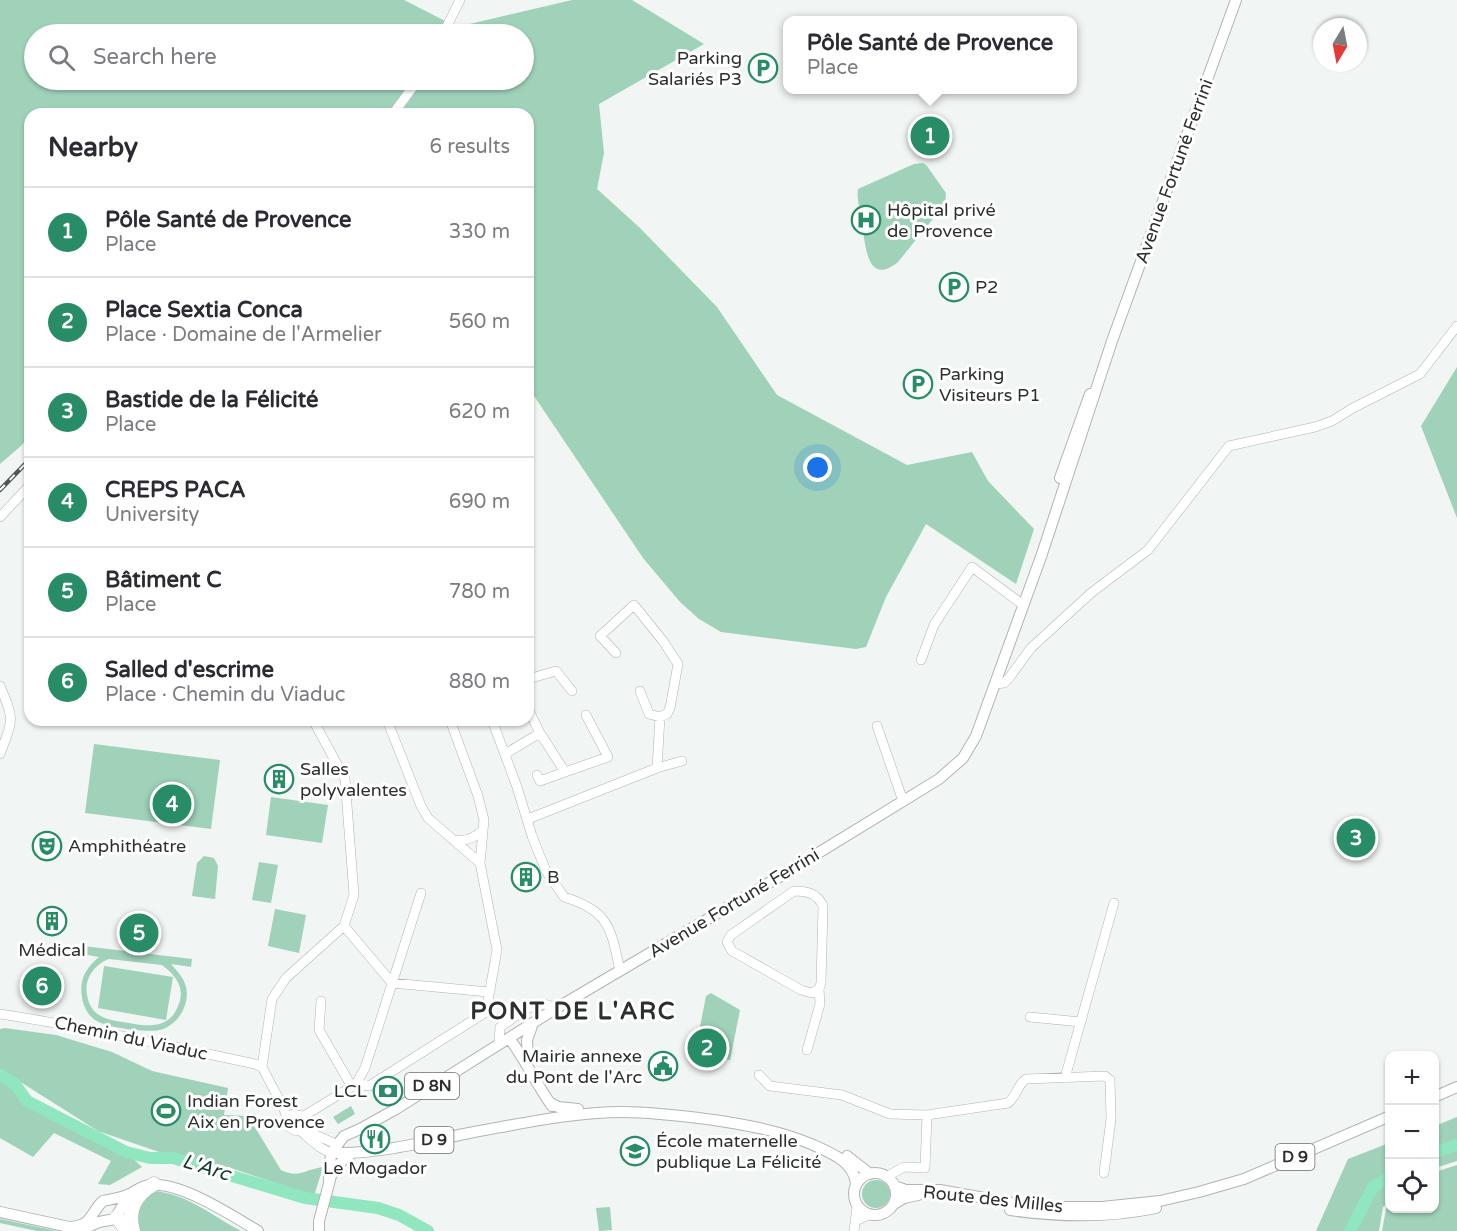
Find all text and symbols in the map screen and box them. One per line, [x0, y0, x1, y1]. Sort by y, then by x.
popup [783, 16, 1077, 94]
north arrow [1313, 18, 1367, 72]
search box [24, 24, 534, 90]
text: Pôle Santé de Provence [807, 30, 1053, 56]
icon: search [45, 41, 78, 74]
text: Search here [93, 44, 217, 70]
place label: Parking Salariés P3 [648, 47, 742, 90]
parking icon: Parking Salariés P3 [747, 52, 779, 84]
text: Place [807, 56, 858, 80]
street label: Avenue Fortuné Ferrini [1130, 76, 1218, 266]
pin: 1 [910, 114, 950, 158]
text: Nearby [48, 132, 138, 163]
text: 6 results [430, 135, 510, 159]
place label: Hôpital privé de Provence [887, 199, 996, 242]
hospital icon: Hôpital privé de Provence [850, 204, 882, 236]
text: Pôle Santé de Provence [105, 207, 351, 233]
text: 1 [61, 220, 74, 244]
text: 330 m [449, 220, 510, 244]
text: Place [105, 233, 156, 257]
parking icon: P2 [938, 271, 970, 303]
place label: P2 [975, 276, 998, 298]
text: Place Sextia Conca [105, 297, 303, 323]
text: 2 [61, 310, 74, 334]
text: 560 m [449, 310, 510, 334]
text: Place · Domaine de l'Armelier [105, 323, 382, 347]
place label: Parking Visiteurs P1 [939, 363, 1040, 406]
parking icon: Parking Visiteurs P1 [902, 368, 934, 400]
text: Bastide de la Félicité [105, 387, 318, 413]
text: 3 [61, 400, 74, 424]
text: 620 m [449, 400, 510, 424]
text: Place [105, 413, 156, 437]
your location [803, 453, 832, 482]
text: CREPS PACA [105, 477, 246, 503]
text: 4 [61, 490, 74, 514]
text: 690 m [449, 490, 510, 514]
text: University [105, 503, 199, 527]
text: Bâtiment C [105, 567, 221, 593]
text: 5 [61, 580, 74, 604]
text: 780 m [449, 580, 510, 604]
text: Place [105, 593, 156, 617]
text: Salled d'escrime [105, 657, 274, 683]
text: 6 [61, 670, 74, 694]
text: 880 m [449, 670, 510, 694]
text: Place · Chemin du Viaduc [105, 683, 346, 707]
place label: Salles polyvalentes [300, 758, 407, 801]
building icon: Salles polyvalentes [263, 763, 295, 795]
pin: 4 [152, 782, 192, 826]
pin: 3 [1336, 816, 1376, 860]
theatre icon: Amphithéatre [31, 830, 63, 862]
place label: Amphithéatre [68, 835, 186, 857]
street label: Avenue Fortuné Ferrini [645, 843, 823, 963]
building icon: B [510, 861, 542, 893]
place label: B [547, 866, 559, 888]
building icon: Médical [36, 905, 68, 937]
pin: 5 [120, 910, 158, 956]
place label: Médical [18, 939, 86, 961]
pin: 6 [22, 964, 62, 1008]
district label: PONT DE L'ARC [470, 997, 676, 1026]
street label: Chemin du Viaduc [52, 1011, 210, 1065]
pin: 2 [688, 1026, 726, 1070]
place label: Mairie annexe du Pont de l'Arc [506, 1045, 642, 1088]
public building icon: Mairie annexe du Pont de l'Arc [647, 1050, 679, 1082]
map controls [1385, 1051, 1439, 1213]
button: + [1385, 1051, 1439, 1105]
road number: D 8N [405, 1073, 459, 1099]
bank icon: LCL [372, 1075, 404, 1107]
place label: LCL [334, 1080, 368, 1102]
place label: Indian Forest Aix en Provence [187, 1090, 325, 1133]
sports icon: Indian Forest Aix en Provence [150, 1095, 182, 1127]
button: − [1385, 1105, 1439, 1159]
restaurant icon: Le Mogador [359, 1123, 391, 1155]
road number: D 9 [414, 1127, 454, 1153]
place label: École maternelle publique La Félicité [656, 1130, 821, 1173]
school or university icon: École maternelle publique La Félicité [619, 1135, 651, 1167]
road number: D 9 [1276, 1144, 1314, 1170]
water label: L'Arc [179, 1149, 235, 1187]
place label: Le Mogador [323, 1157, 427, 1179]
button: locate [1385, 1159, 1439, 1213]
street label: Route des Milles [922, 1181, 1064, 1217]

